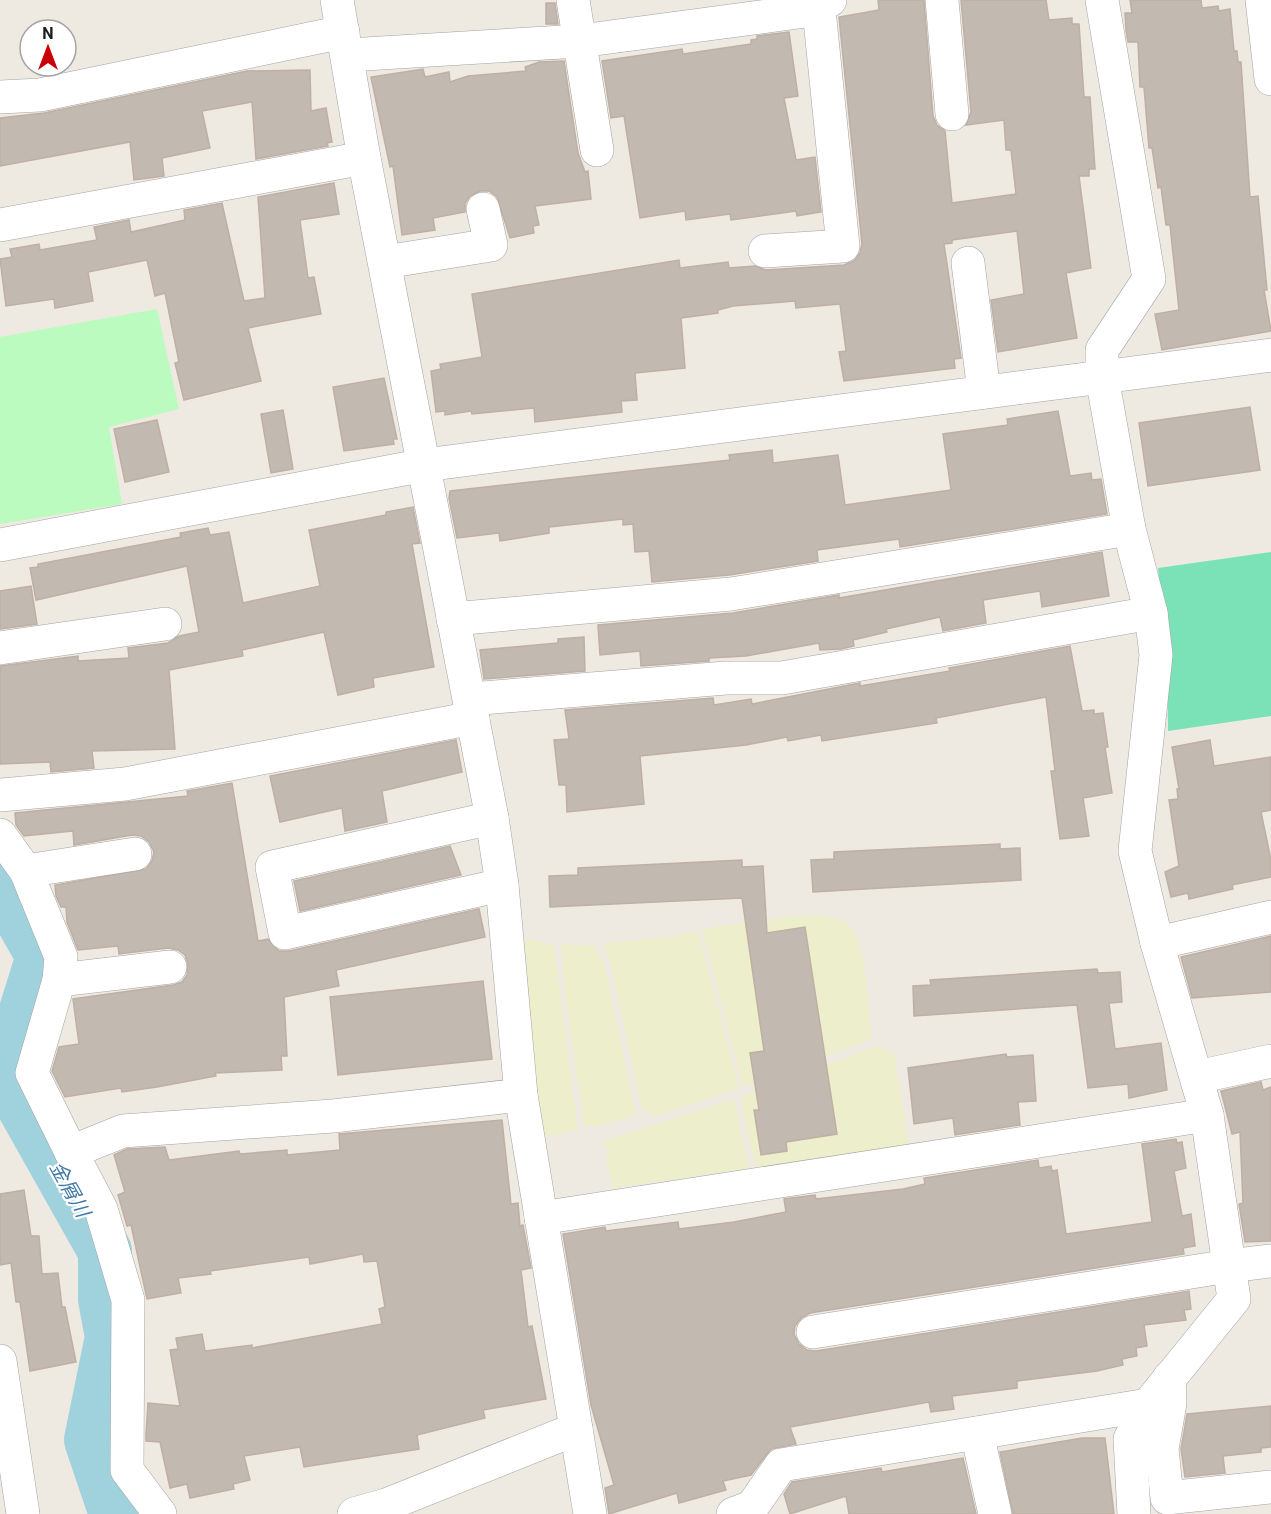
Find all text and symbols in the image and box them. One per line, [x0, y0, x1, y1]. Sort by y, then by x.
north arrow [18, 18, 78, 78]
text: N [42, 24, 54, 43]
water label: 金屑川 [45, 1157, 96, 1223]

